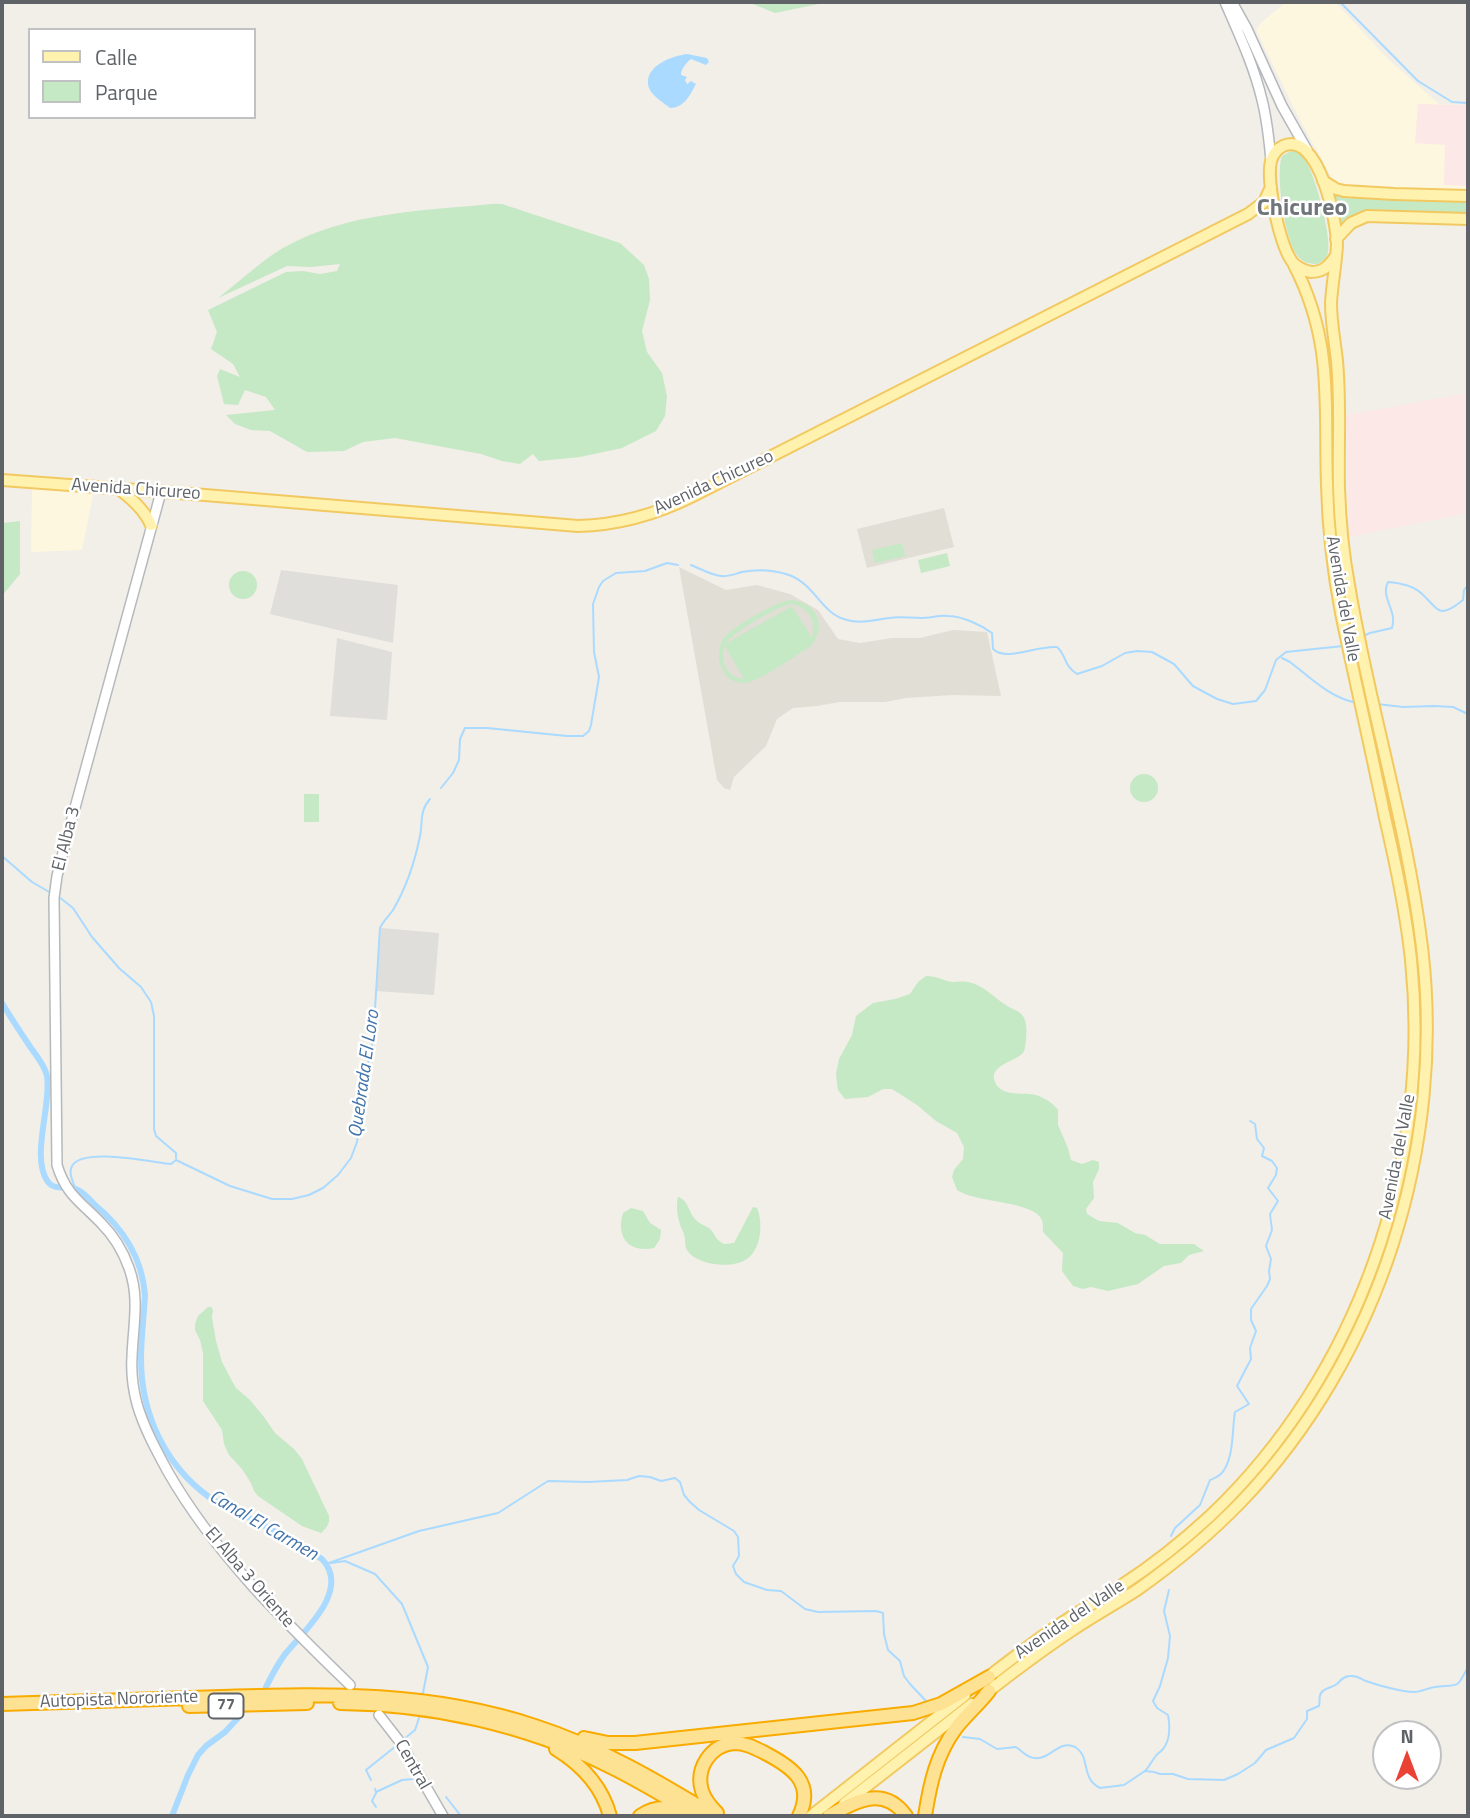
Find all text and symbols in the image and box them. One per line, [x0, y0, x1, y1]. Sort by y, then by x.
legend [28, 28, 256, 119]
text: Calle [95, 41, 137, 73]
text: Parque [95, 76, 158, 108]
district label: Chicureo [1257, 195, 1347, 223]
street label: Avenida Chicureo [651, 446, 777, 520]
street label: Avenida Chicureo [71, 475, 201, 505]
street label: Avenida del Valle [1320, 534, 1364, 664]
street label: El Alba 3 [49, 805, 85, 873]
water label: Quebrada El Loro [345, 1009, 385, 1139]
street label: Avenida del Valle [1375, 1092, 1421, 1222]
water label: Canal El Carmen [205, 1486, 321, 1566]
street label: El Alba 3 Oriente [200, 1524, 298, 1632]
street label: Avenida del Valle [1011, 1575, 1129, 1665]
street label: Autopista Nororiente [39, 1686, 199, 1714]
road number: 77 [208, 1694, 244, 1718]
north arrow [1372, 1720, 1442, 1790]
text: N [1400, 1721, 1414, 1750]
street label: Central [389, 1736, 435, 1794]

